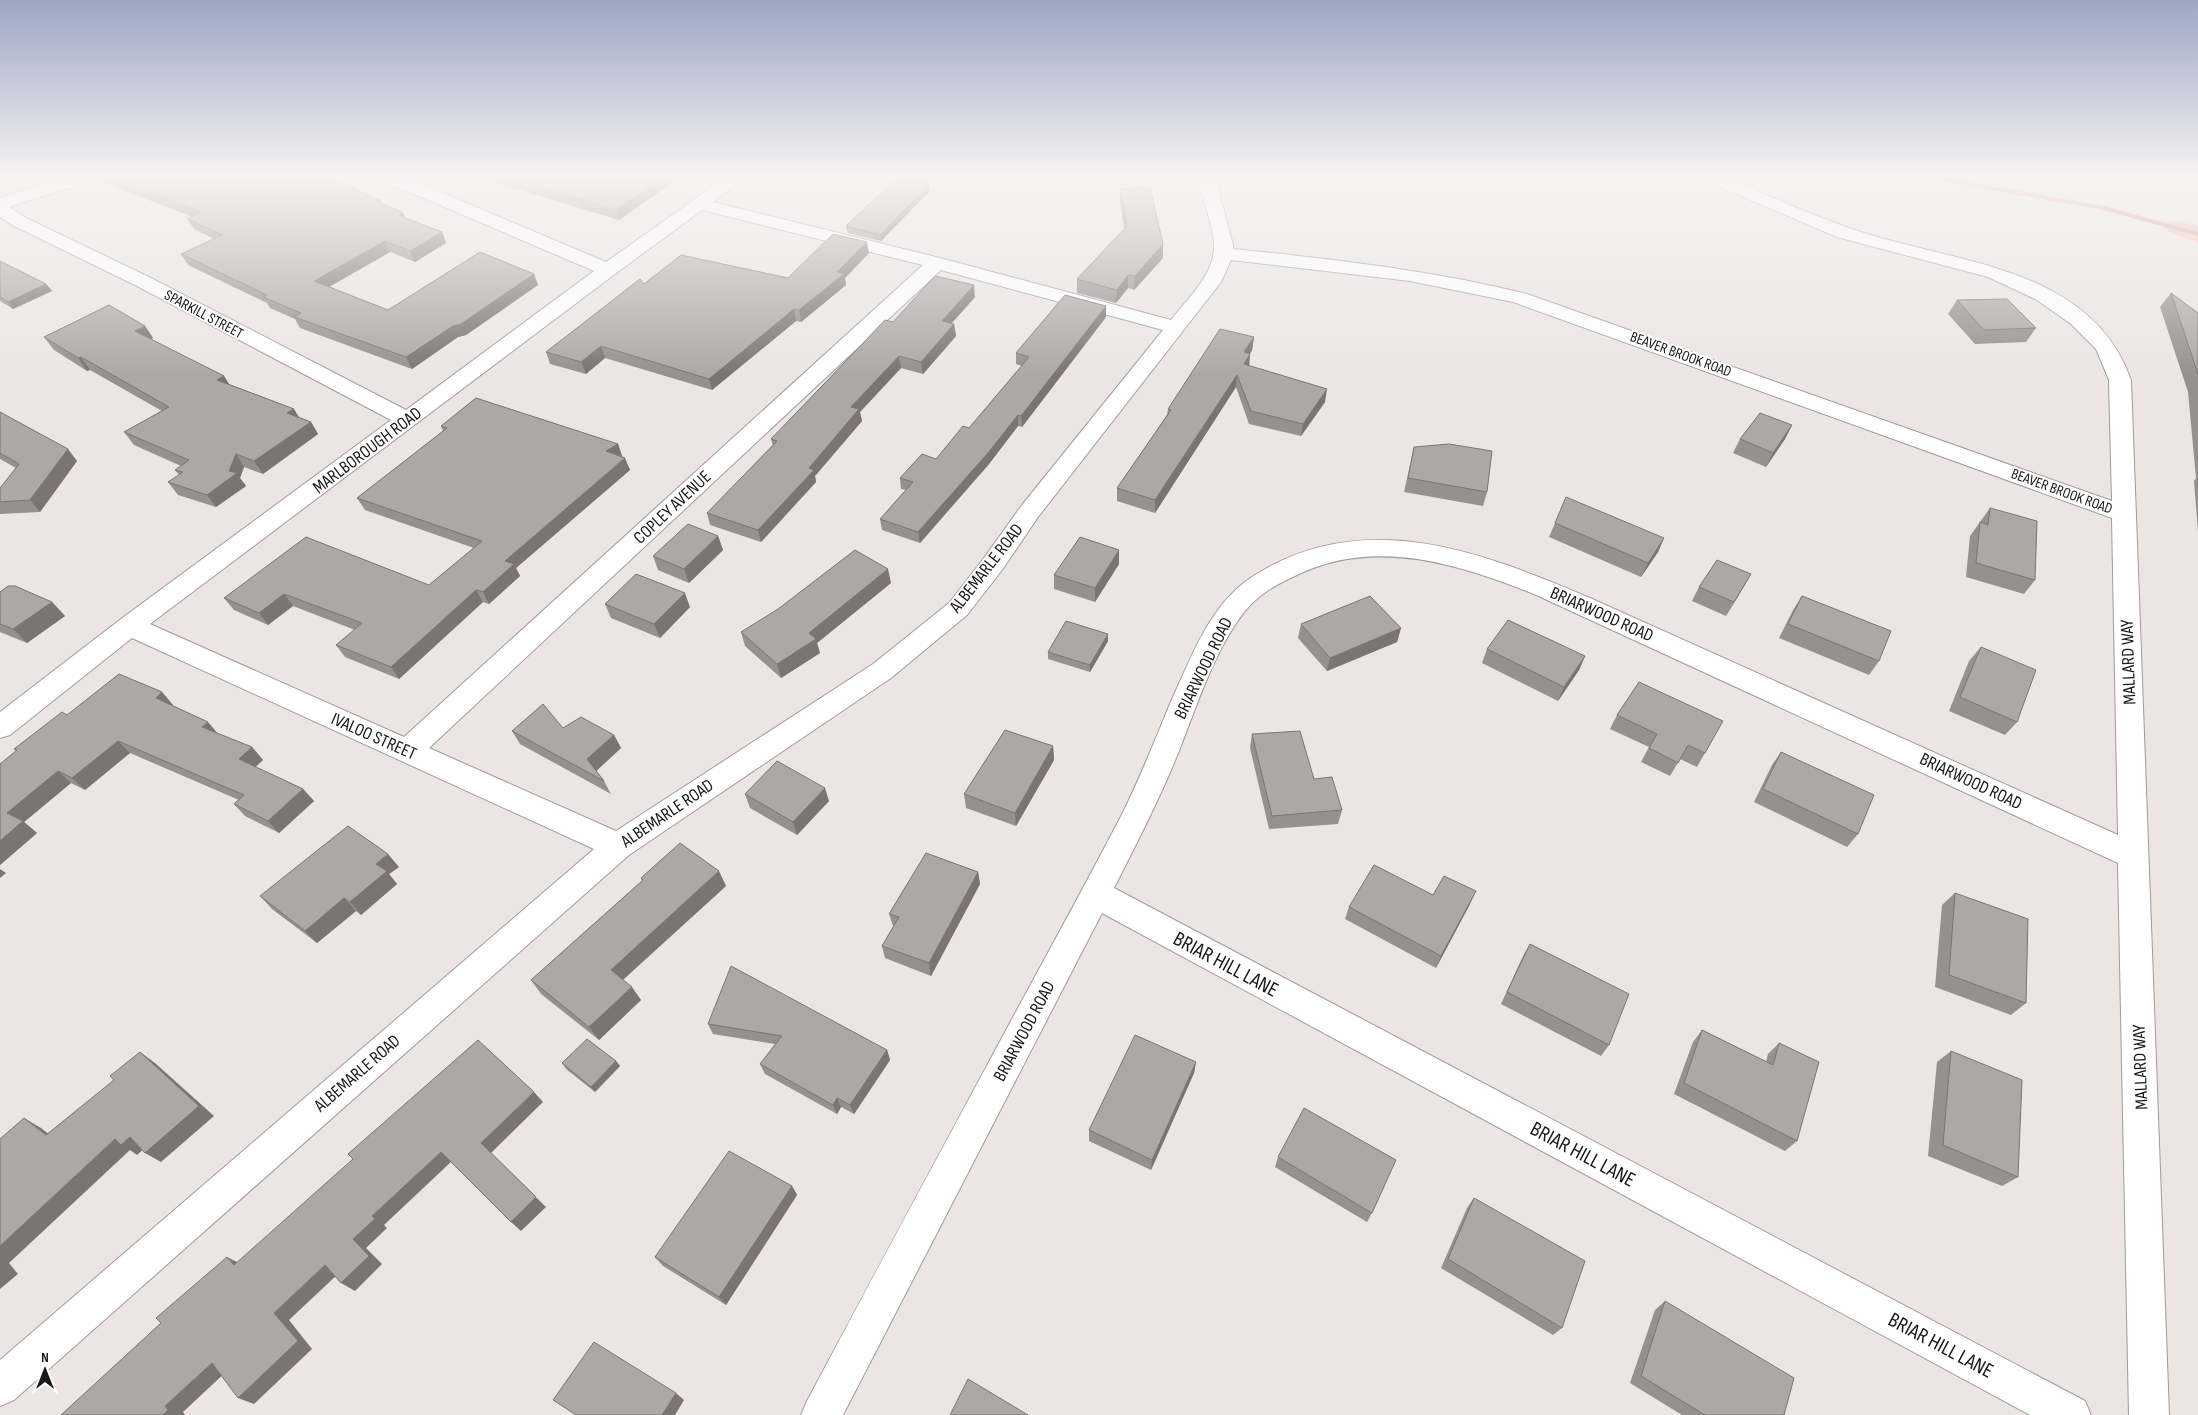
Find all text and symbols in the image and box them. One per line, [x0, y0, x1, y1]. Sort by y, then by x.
street label: SPARKILL STREET [161, 286, 247, 343]
street label: BEAVER BROOK ROAD [1628, 327, 1734, 382]
street label: MARLBOROUGH ROAD [309, 403, 426, 498]
street label: BEAVER BROOK ROAD [2009, 464, 2115, 519]
street label: COPLEY AVENUE [629, 466, 715, 548]
street label: ALBEMARLE ROAD [945, 520, 1028, 618]
street label: BRIARWOOD ROAD [1547, 582, 1657, 647]
street label: BRIARWOOD ROAD [1170, 614, 1237, 722]
street label: MALLARD WAY [2116, 618, 2140, 705]
street label: IVALOO STREET [328, 708, 420, 765]
street label: BRIARWOOD ROAD [1916, 749, 2025, 814]
street label: ALBEMARLE ROAD [616, 775, 717, 853]
street label: BRIAR HILL LANE [1169, 926, 1283, 1003]
street label: BRIARWOOD ROAD [989, 978, 1060, 1085]
street label: MALLARD WAY [2128, 1023, 2152, 1110]
street label: ALBEMARLE ROAD [309, 1030, 405, 1117]
street label: BRIAR HILL LANE [1526, 1116, 1640, 1193]
street label: BRIAR HILL LANE [1884, 1307, 1998, 1384]
north arrow [20, 1345, 70, 1395]
text: N [41, 1349, 49, 1366]

